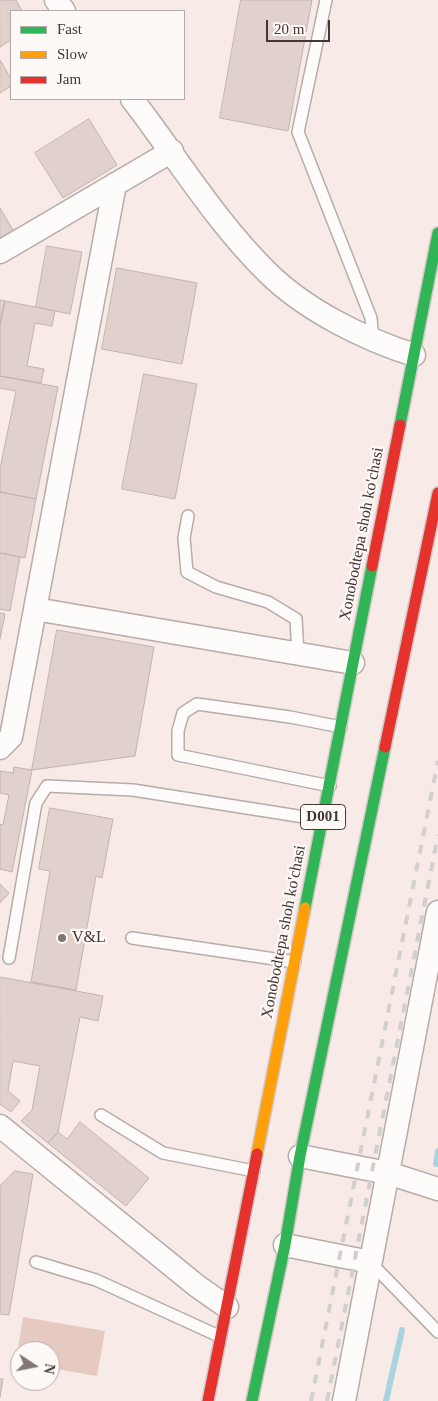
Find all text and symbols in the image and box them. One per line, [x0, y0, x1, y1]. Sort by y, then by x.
legend [10, 10, 185, 100]
scale bar [268, 10, 332, 42]
text: Fast [57, 21, 82, 37]
text: 20 m [274, 21, 304, 37]
text: Slow [57, 46, 88, 62]
text: Jam [57, 71, 81, 87]
street label: Xonobodtepa shoh ko'chasi [336, 446, 388, 622]
road number: D001 [300, 804, 346, 830]
street label: Xonobodtepa shoh ko'chasi [258, 844, 310, 1020]
place label: V&L [72, 928, 106, 948]
marker: V&L [56, 932, 68, 944]
north arrow [10, 1341, 60, 1391]
text: N [41, 1362, 58, 1375]

